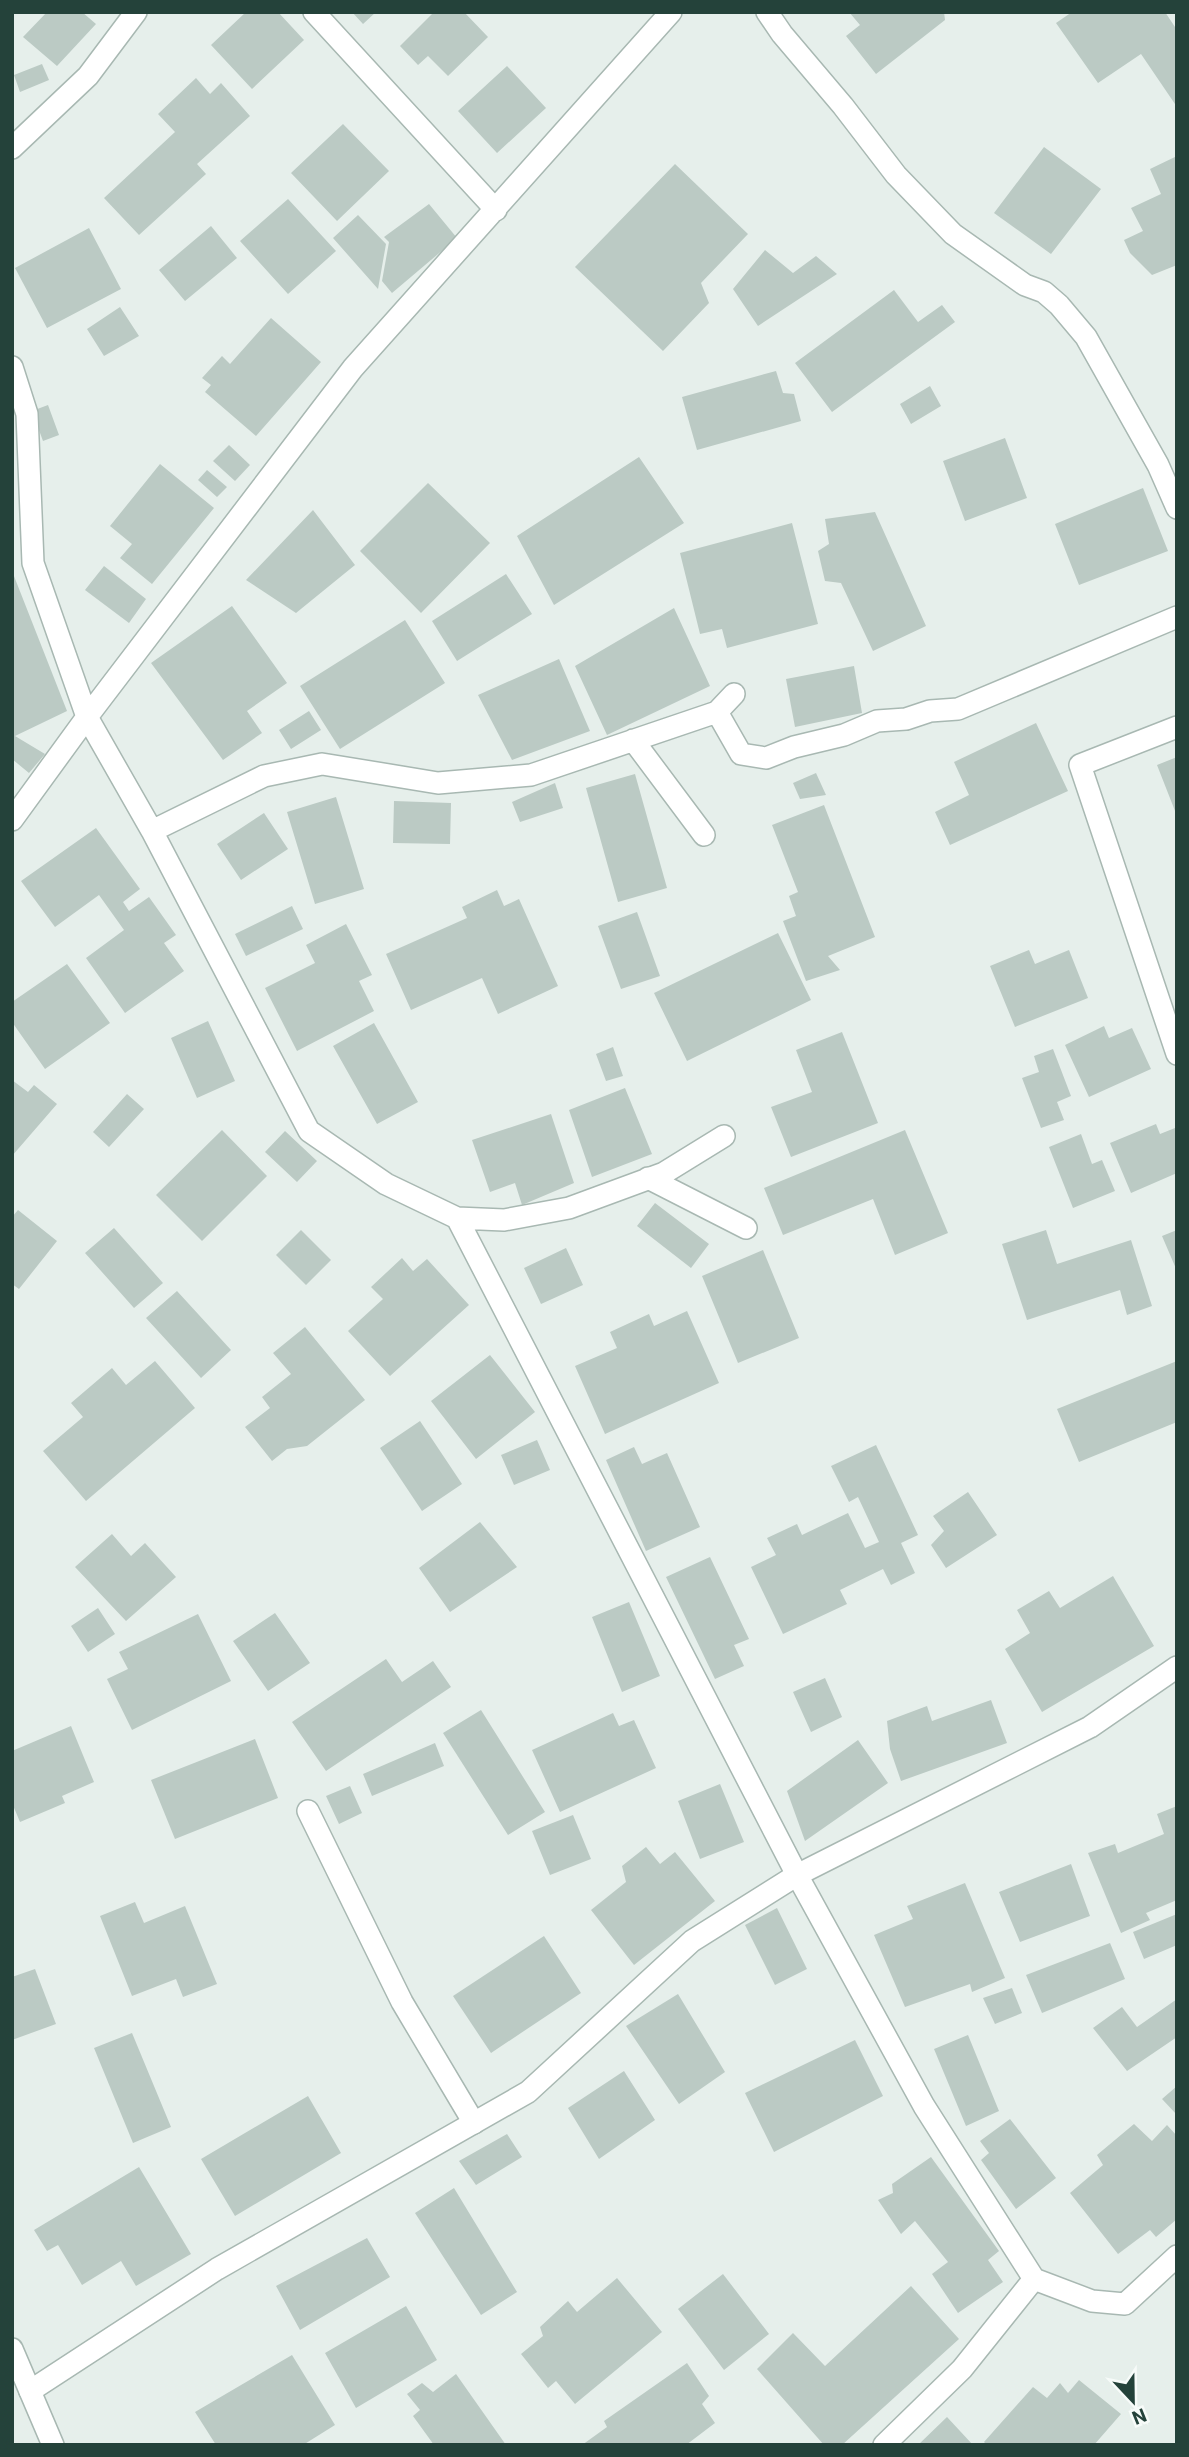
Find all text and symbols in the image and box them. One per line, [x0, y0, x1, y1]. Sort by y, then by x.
north arrow [1098, 2366, 1168, 2436]
text: N [1129, 2403, 1150, 2429]

